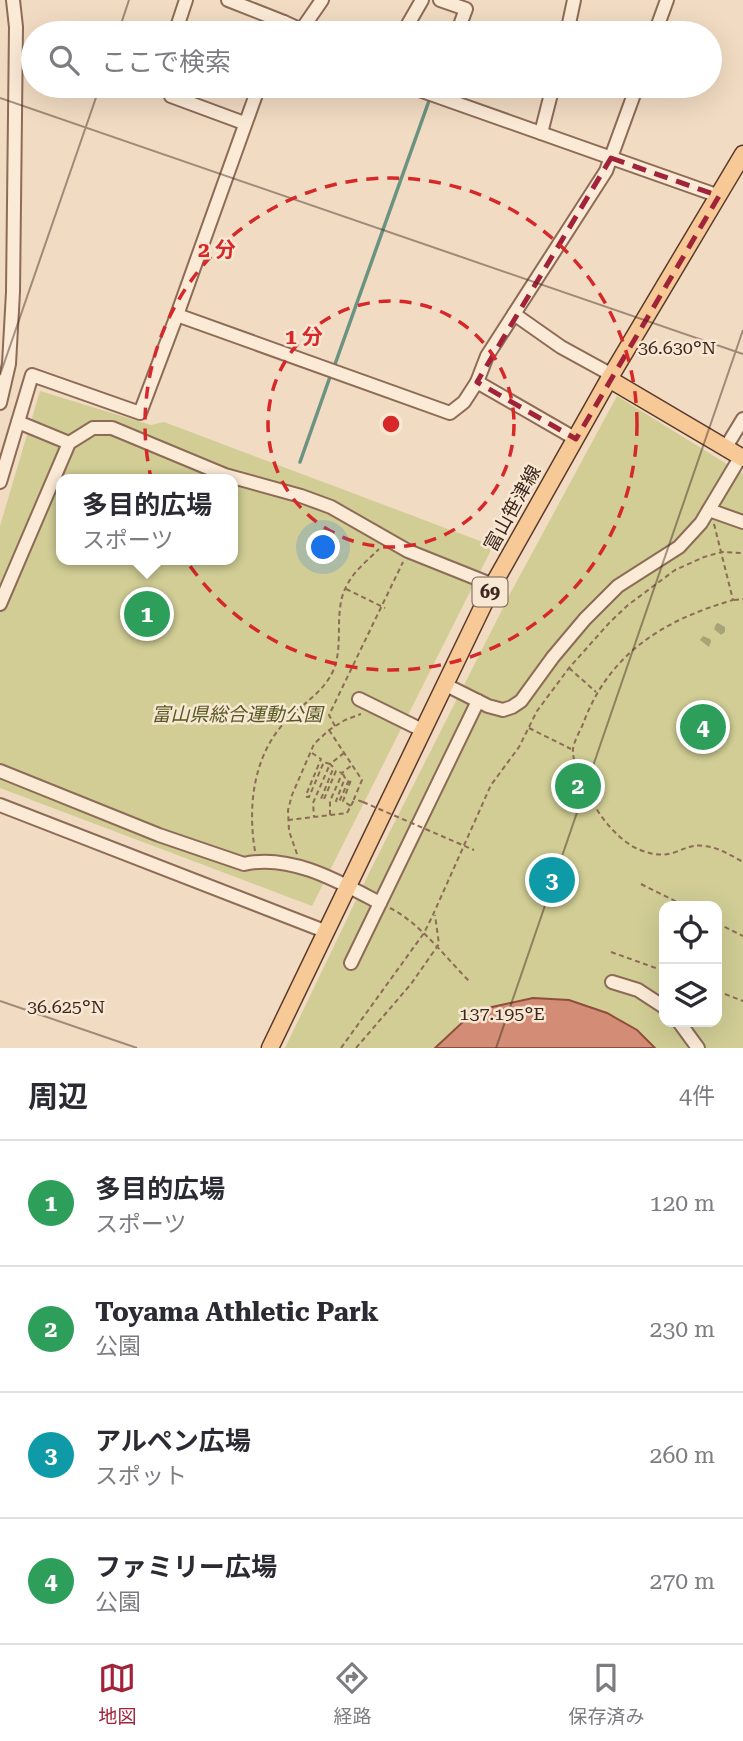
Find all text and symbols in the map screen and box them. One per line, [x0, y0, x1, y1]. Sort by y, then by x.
search box [21, 21, 722, 98]
icon: search [45, 41, 83, 79]
text: ここで検索 [101, 47, 231, 77]
text: 2 分 [198, 238, 236, 262]
text: 1 分 [285, 325, 323, 349]
text: 36.630°N [638, 337, 716, 358]
centre of rings [379, 412, 403, 436]
street label: 富山笹津線 [479, 461, 546, 555]
popup [56, 474, 238, 565]
text: 多目的広場 [82, 490, 212, 520]
text: スポーツ [82, 527, 174, 554]
your location [306, 530, 340, 564]
road number: 69 [472, 578, 508, 606]
pin: 1 [124, 588, 170, 640]
pin: 4 [680, 701, 726, 753]
park label: 富山県総合運動公園 [151, 703, 325, 726]
pin: 2 [555, 760, 601, 812]
pin: 3 [529, 854, 575, 906]
map controls [659, 901, 722, 1027]
button: locate [659, 901, 722, 964]
button: layers [659, 964, 722, 1027]
text: 36.625°N [27, 996, 105, 1017]
text: 137.195°E [459, 1003, 545, 1024]
text: 周辺 [28, 1079, 88, 1114]
text: 4件 [679, 1083, 715, 1110]
text: 多目的広場 [95, 1174, 225, 1204]
text: 1 [45, 1190, 57, 1217]
text: 120 m [650, 1190, 715, 1217]
text: スポーツ [95, 1211, 187, 1238]
text: Toyama Athletic Park [95, 1297, 379, 1327]
text: 2 [45, 1316, 57, 1343]
text: 230 m [650, 1316, 715, 1343]
text: 公園 [95, 1333, 141, 1360]
text: アルペン広場 [95, 1426, 251, 1456]
text: 3 [45, 1442, 57, 1469]
text: 260 m [650, 1442, 715, 1469]
text: スポット [95, 1463, 187, 1490]
text: ファミリー広場 [95, 1552, 277, 1582]
text: 4 [45, 1568, 57, 1595]
text: 270 m [650, 1568, 715, 1595]
text: 公園 [95, 1589, 141, 1616]
tab: 地図 [98, 1659, 137, 1728]
tab: 経路 [333, 1659, 372, 1728]
tab: 保存済み [568, 1659, 645, 1728]

